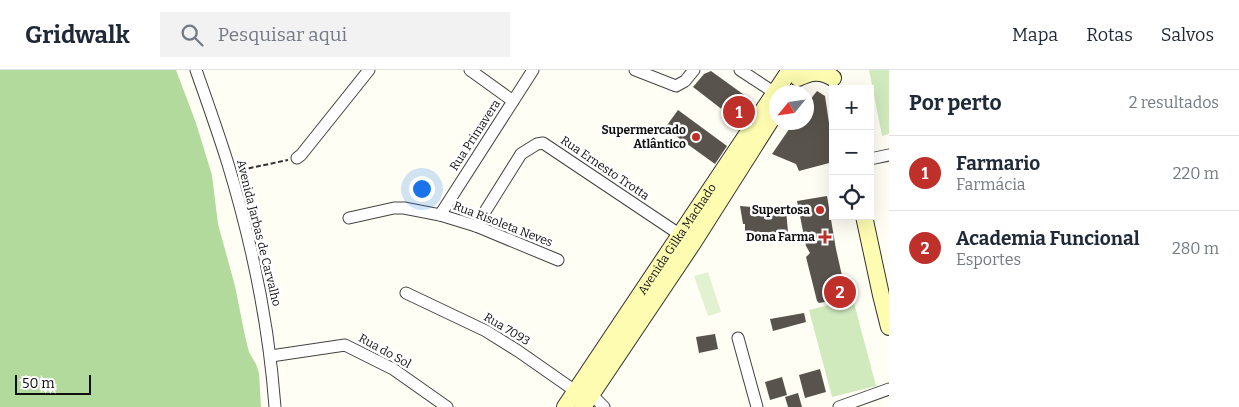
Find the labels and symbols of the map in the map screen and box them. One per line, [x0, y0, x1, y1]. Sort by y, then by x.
north arrow [769, 85, 814, 130]
pin: 1 [723, 93, 755, 131]
street label: Rua Primavera [447, 97, 503, 173]
place label: Supermercado Atlântico [602, 123, 686, 151]
marker: Supermercado Atlântico [690, 131, 702, 143]
street label: Rua Ernesto Trotta [558, 133, 652, 203]
street label: Avenida Jarbas de Carvalho [234, 158, 284, 308]
your location [409, 176, 435, 202]
street label: Avenida Gilka Machado [635, 181, 719, 297]
street label: Rua Risoleta Neves [451, 199, 555, 249]
place label: Supertosa [752, 203, 810, 217]
marker: Supertosa [814, 204, 826, 216]
place label: Dona Farma [746, 230, 815, 244]
marker: Dona Farma [819, 231, 831, 243]
pin: 2 [824, 273, 856, 311]
street label: Rua 7093 [481, 310, 533, 348]
street label: Rua do Sol [356, 331, 414, 371]
scale bar [15, 372, 91, 395]

